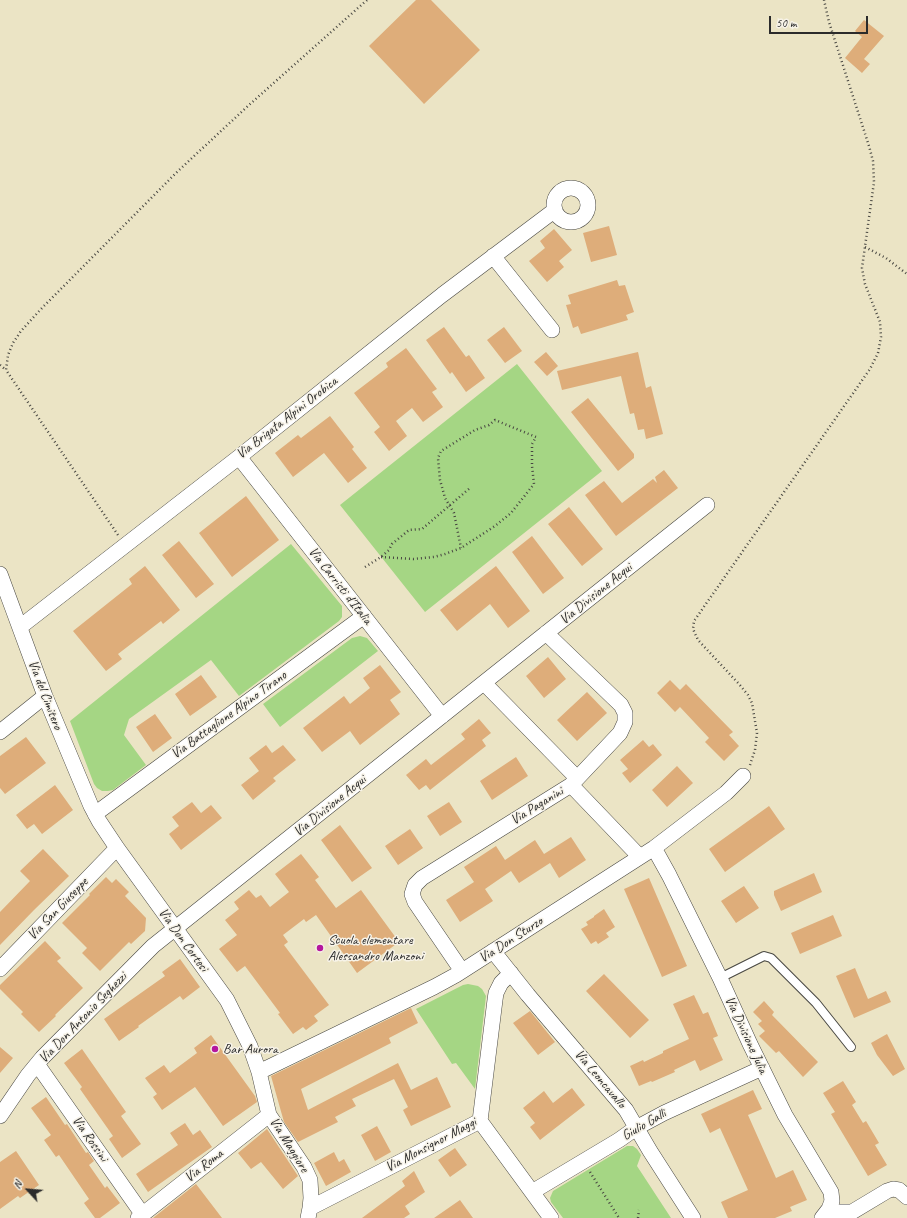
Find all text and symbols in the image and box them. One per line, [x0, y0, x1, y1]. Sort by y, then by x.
scale bar [771, 8, 870, 34]
text: 50 m [776, 15, 796, 31]
street label: Via Brigata Alpini Orobica [233, 373, 341, 463]
street label: Via Carristi d'Italia [305, 544, 375, 628]
street label: Via Divisione Acqui [556, 560, 636, 628]
street label: Via del Cimitero [24, 658, 66, 732]
street label: Via Battaglione Alpino Tirano [168, 667, 290, 763]
street label: Via Divisione Acqui [290, 772, 370, 840]
street label: Via Paganini [508, 783, 566, 829]
street label: Via San Giuseppe [24, 874, 92, 944]
street label: Via Don Cortesi [154, 905, 212, 975]
street label: Via Don Sturzo [476, 913, 546, 967]
place label: Scuola elementare Alessandro Manzoni [328, 932, 423, 964]
marker: Scuola elementare Alessandro Manzoni [315, 943, 325, 953]
street label: Via Don Antonio Seghezzi [35, 969, 131, 1067]
street label: Via Divisione Julia [721, 994, 771, 1076]
place label: Bar Aurora [223, 1041, 278, 1057]
marker: Bar Aurora [210, 1044, 220, 1054]
street label: Via Leoncavallo [571, 1046, 629, 1112]
street label: Giulio Galli [619, 1106, 669, 1144]
street label: Via Rossini [68, 1113, 112, 1165]
street label: Via Maggiore [266, 1114, 312, 1176]
street label: Via Monsignor Maggi [383, 1114, 479, 1176]
street label: Via Roma [181, 1146, 227, 1186]
north arrow [8, 1170, 48, 1210]
text: N [9, 1179, 25, 1191]

